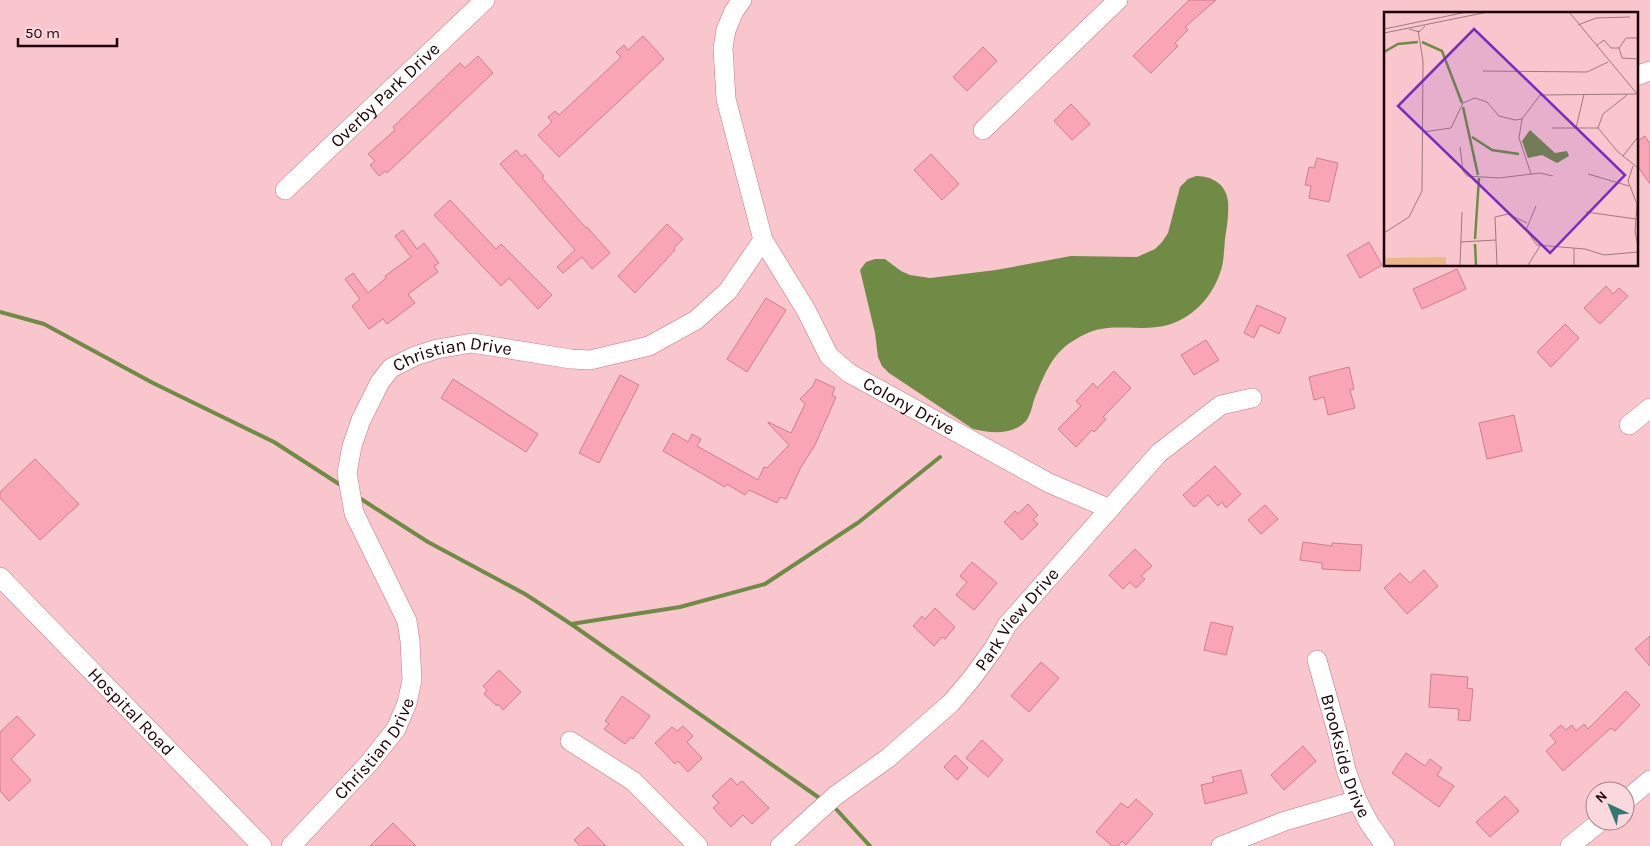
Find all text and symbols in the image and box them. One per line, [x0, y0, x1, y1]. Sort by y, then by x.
inset map [1384, 12, 1638, 266]
scale bar [18, 15, 116, 47]
text: 50 m [25, 24, 60, 42]
street label: Overby Park Drive [326, 38, 444, 152]
street label: Christian Drive [389, 332, 514, 376]
street label: Colony Drive [859, 372, 958, 440]
street label: Park View Drive [970, 563, 1064, 675]
street label: Hospital Road [83, 663, 179, 760]
street label: Brookside Drive [1316, 691, 1375, 822]
street label: Christian Drive [329, 696, 419, 804]
north arrow [1585, 781, 1635, 831]
text: N [1592, 787, 1611, 807]

